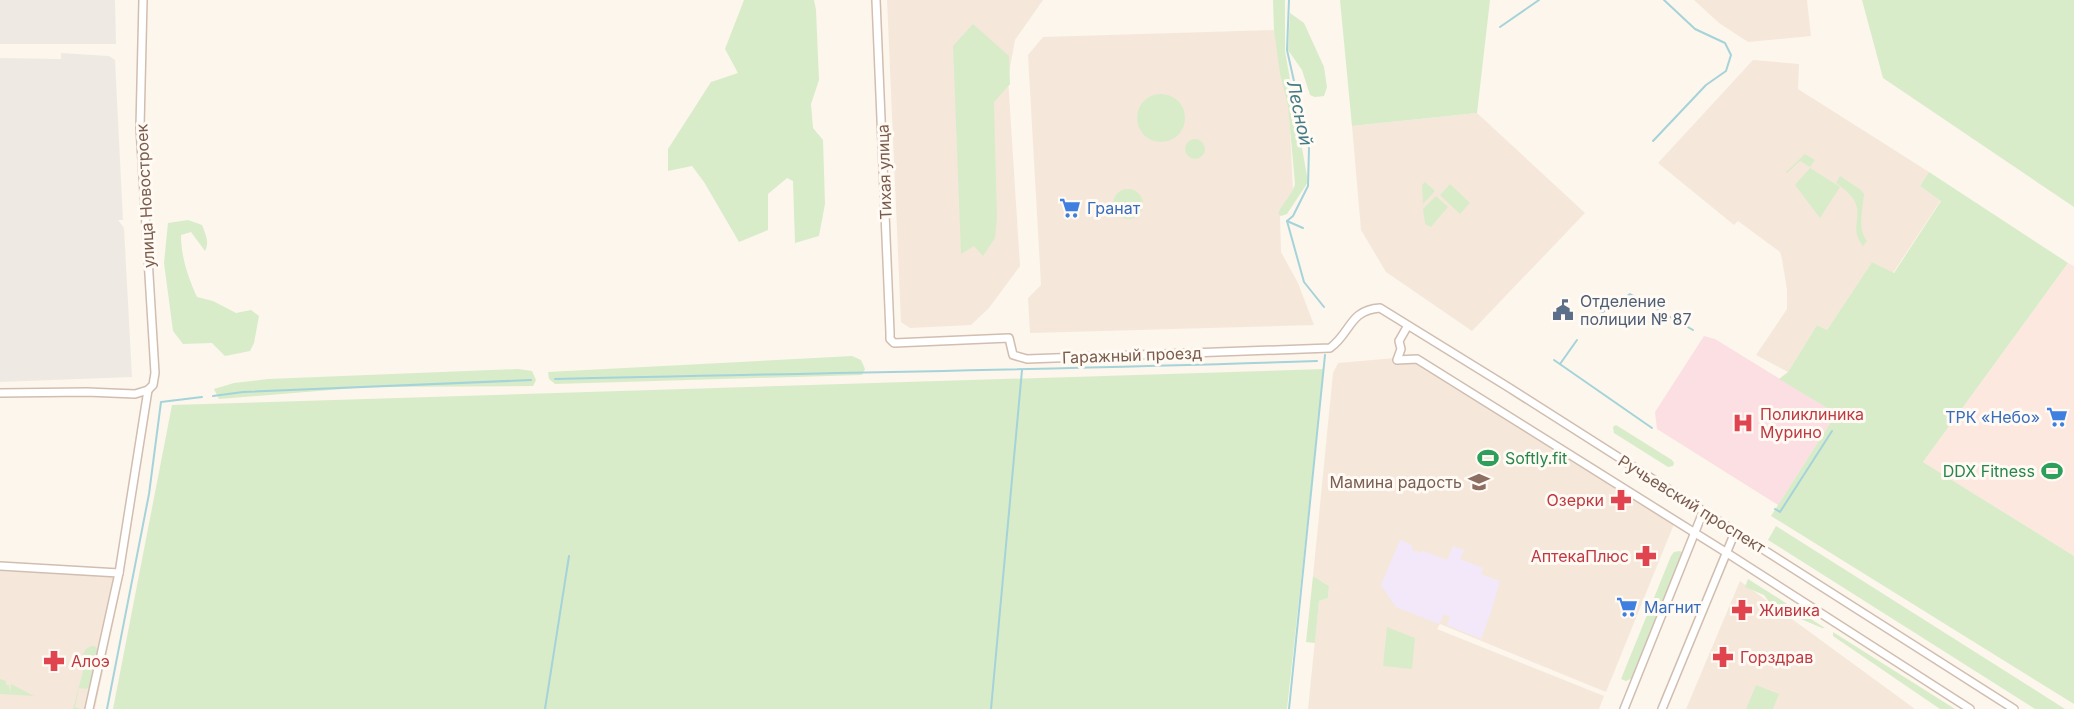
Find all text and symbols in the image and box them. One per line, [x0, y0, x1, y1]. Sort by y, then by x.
water label: Лесной [1283, 78, 1317, 148]
street label: улица Новостроек [131, 123, 159, 269]
street label: Тихая улица [872, 124, 896, 220]
supermarket icon: Гранат [1058, 196, 1082, 220]
place label: Гранат [1087, 198, 1141, 218]
place label: Отделение полиции № 87 [1580, 291, 1692, 329]
public building icon: Отделение полиции № 87 [1551, 298, 1575, 322]
street label: Гаражный проезд [1062, 343, 1202, 367]
place label: Поликлиника Мурино [1760, 404, 1864, 442]
supermarket icon: ТРК «Небо» [2045, 405, 2069, 429]
place label: ТРК «Небо» [1945, 407, 2040, 427]
hospital icon: Поликлиника Мурино [1731, 411, 1755, 435]
sports icon: Softly.fit [1476, 446, 1500, 470]
place label: Softly.fit [1505, 448, 1567, 468]
street label: Ручьевский проспект [1615, 451, 1770, 558]
sports icon: DDX Fitness [2040, 459, 2064, 483]
place label: DDX Fitness [1943, 461, 2035, 481]
school or university icon: Мамина радость [1467, 470, 1491, 494]
place label: Мамина радость [1329, 472, 1462, 492]
pharmacy icon: Озерки [1609, 488, 1633, 512]
place label: Озерки [1547, 490, 1604, 510]
pharmacy icon: АптекаПлюс [1634, 544, 1658, 568]
place label: АптекаПлюс [1531, 546, 1629, 566]
supermarket icon: Магнит [1615, 595, 1639, 619]
place label: Магнит [1644, 597, 1702, 617]
pharmacy icon: Живика [1730, 598, 1754, 622]
place label: Живика [1759, 600, 1820, 620]
pharmacy icon: Горздрав [1711, 645, 1735, 669]
place label: Горздрав [1740, 647, 1813, 667]
pharmacy icon: Алоэ [42, 649, 66, 673]
place label: Алоэ [71, 651, 110, 671]

